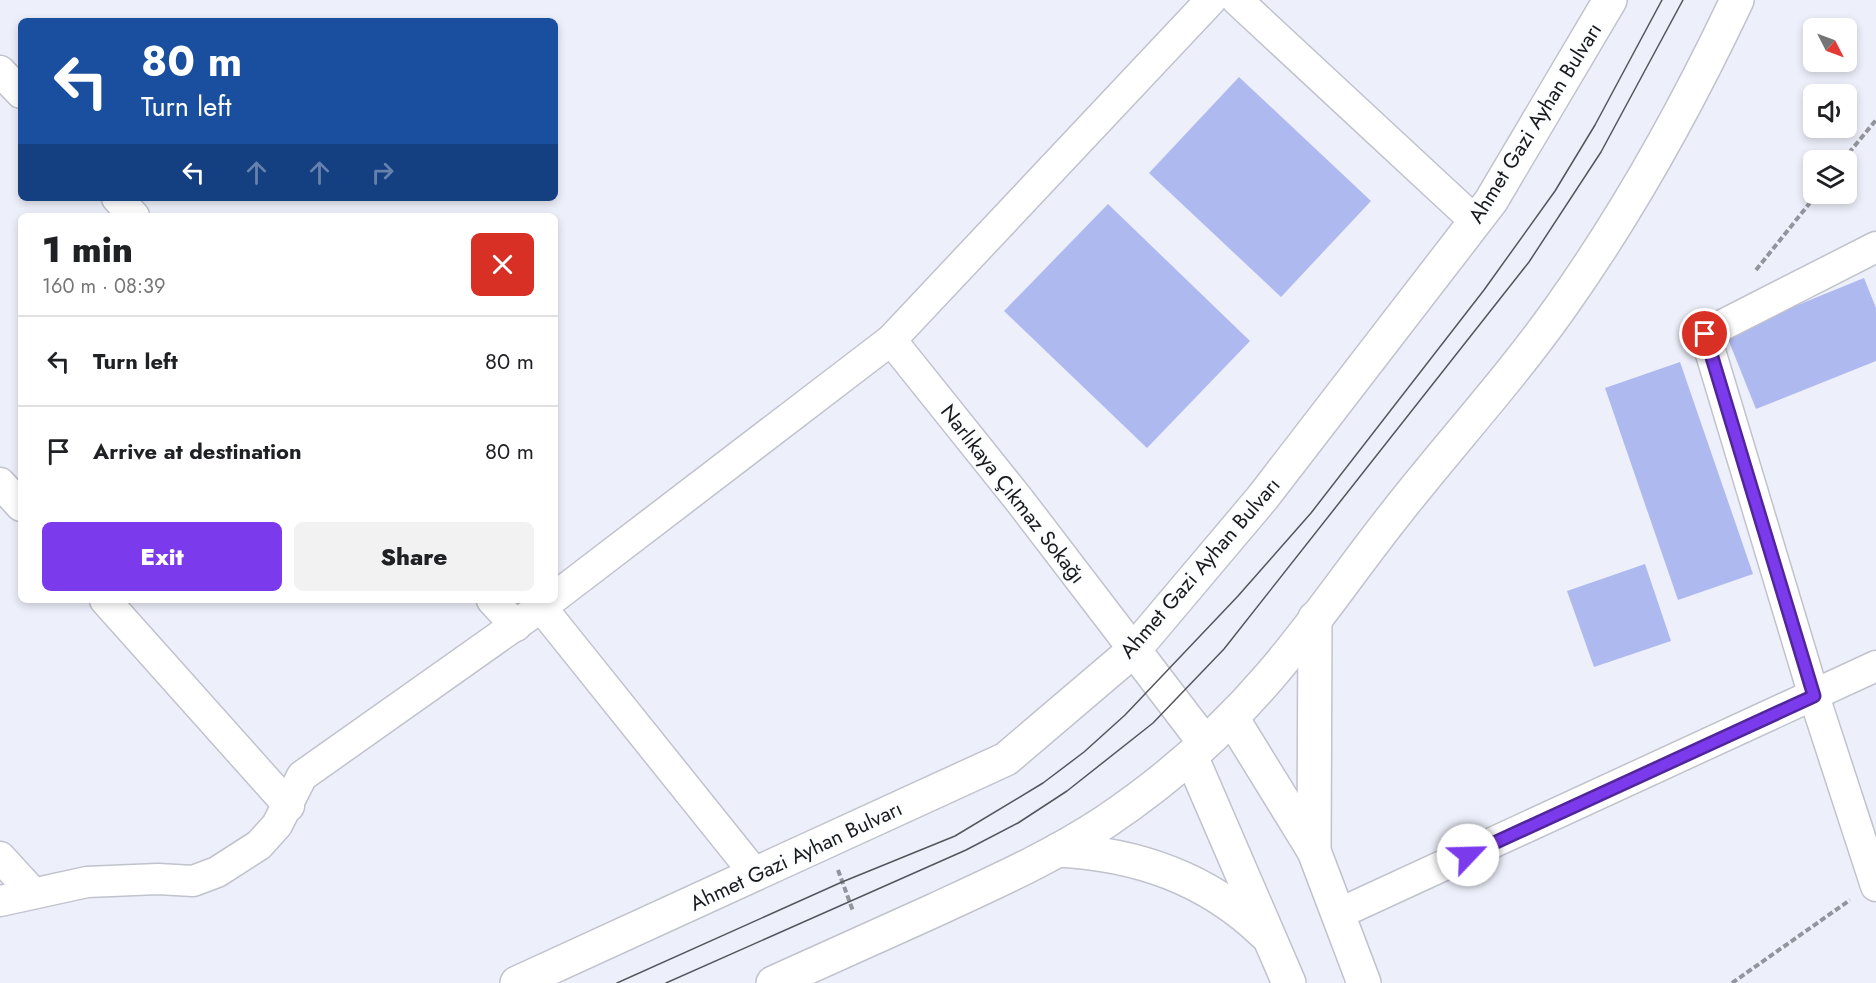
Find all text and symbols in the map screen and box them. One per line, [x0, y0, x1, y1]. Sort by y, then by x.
street label: Ahmet Gazi Ayhan Bulvarı [1461, 17, 1609, 229]
north arrow [1803, 18, 1857, 72]
map controls [1803, 18, 1857, 204]
text: 80 m [141, 31, 242, 92]
icon: left [42, 42, 120, 120]
button: sound [1803, 84, 1857, 138]
text: Turn left [141, 87, 231, 126]
button: layers [1803, 150, 1857, 204]
icon: left [177, 156, 210, 189]
icon: ahead [240, 156, 273, 189]
icon: ahead [303, 156, 336, 189]
icon: right [366, 156, 399, 189]
text: 1 min [42, 223, 133, 275]
button: close [471, 233, 534, 296]
text: 160 m · 08:39 [42, 272, 165, 301]
pin [1679, 308, 1730, 359]
icon: arrive [1688, 317, 1721, 350]
icon: left [42, 345, 75, 378]
text: Turn left [93, 345, 178, 377]
text: 80 m [485, 345, 534, 377]
street label: Narlıkaya Çıkmaz Sokağı [933, 398, 1093, 590]
icon: arrive [42, 435, 75, 468]
text: Arrive at destination [93, 435, 302, 467]
text: 80 m [485, 435, 534, 467]
street label: Ahmet Gazi Ayhan Bulvarı [1113, 471, 1287, 665]
button: Exit [42, 522, 282, 591]
button: Share [294, 522, 534, 591]
street label: Ahmet Gazi Ayhan Bulvarı [685, 794, 907, 918]
position arrow [1436, 823, 1500, 887]

